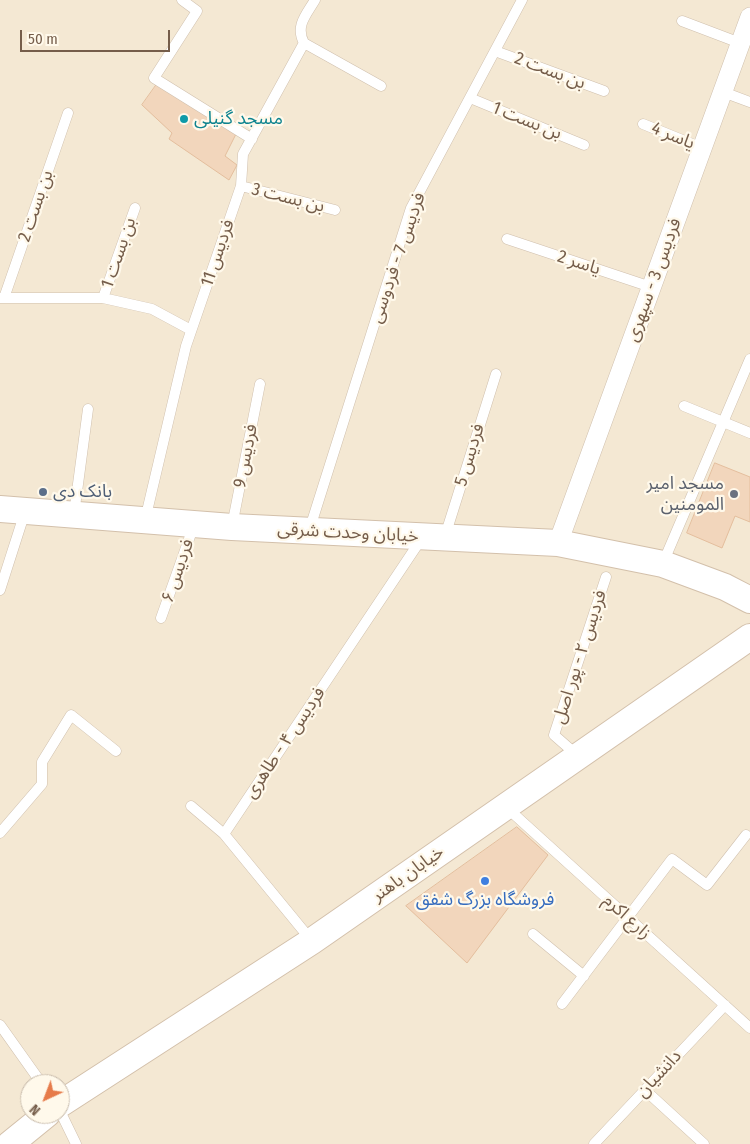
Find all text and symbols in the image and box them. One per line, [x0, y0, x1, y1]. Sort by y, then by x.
scale bar [22, 20, 172, 52]
text: 50 m [28, 30, 58, 48]
street label: بن بست 2 [511, 48, 589, 94]
street label: بن بست 1 [489, 97, 565, 145]
place label: مسجد گنیلی [194, 108, 283, 130]
marker: مسجد گنیلی [178, 113, 190, 125]
street label: یاسر 4 [648, 118, 698, 154]
street label: بن بست 2 [14, 167, 58, 245]
street label: بن بست 3 [249, 179, 327, 217]
street label: فردیس 7 - فردوسی [366, 190, 430, 326]
street label: بن بست 1 [97, 215, 141, 291]
street label: فردیس 3 - سپهری [622, 215, 686, 345]
street label: فردیس 11 [196, 217, 240, 289]
street label: یاسر 2 [555, 246, 603, 280]
street label: فردیس 5 [450, 421, 490, 489]
street label: فردیس 9 [229, 422, 263, 490]
place label: مسجد امیر المومنین [646, 473, 724, 516]
place label: بانک دی [53, 481, 112, 503]
marker: بانک دی [37, 486, 49, 498]
marker: مسجد امیر المومنین [728, 488, 740, 500]
street label: خیابان وحدت شرقی [277, 519, 419, 547]
street label: فردیس ۶ [157, 536, 199, 606]
street label: فردیس ۲ - پور اصل [548, 587, 612, 727]
street label: فردیس ۴ - طاهری [240, 683, 330, 803]
street label: خیابان باهنر [368, 841, 448, 907]
marker: فروشگاه بزرگ شفق [479, 875, 491, 887]
place label: فروشگاه بزرگ شفق [416, 889, 554, 911]
street label: زارع اکرم [599, 890, 655, 944]
street label: دانشیان [632, 1046, 686, 1102]
north arrow [20, 1074, 70, 1124]
text: N [26, 1101, 44, 1119]

